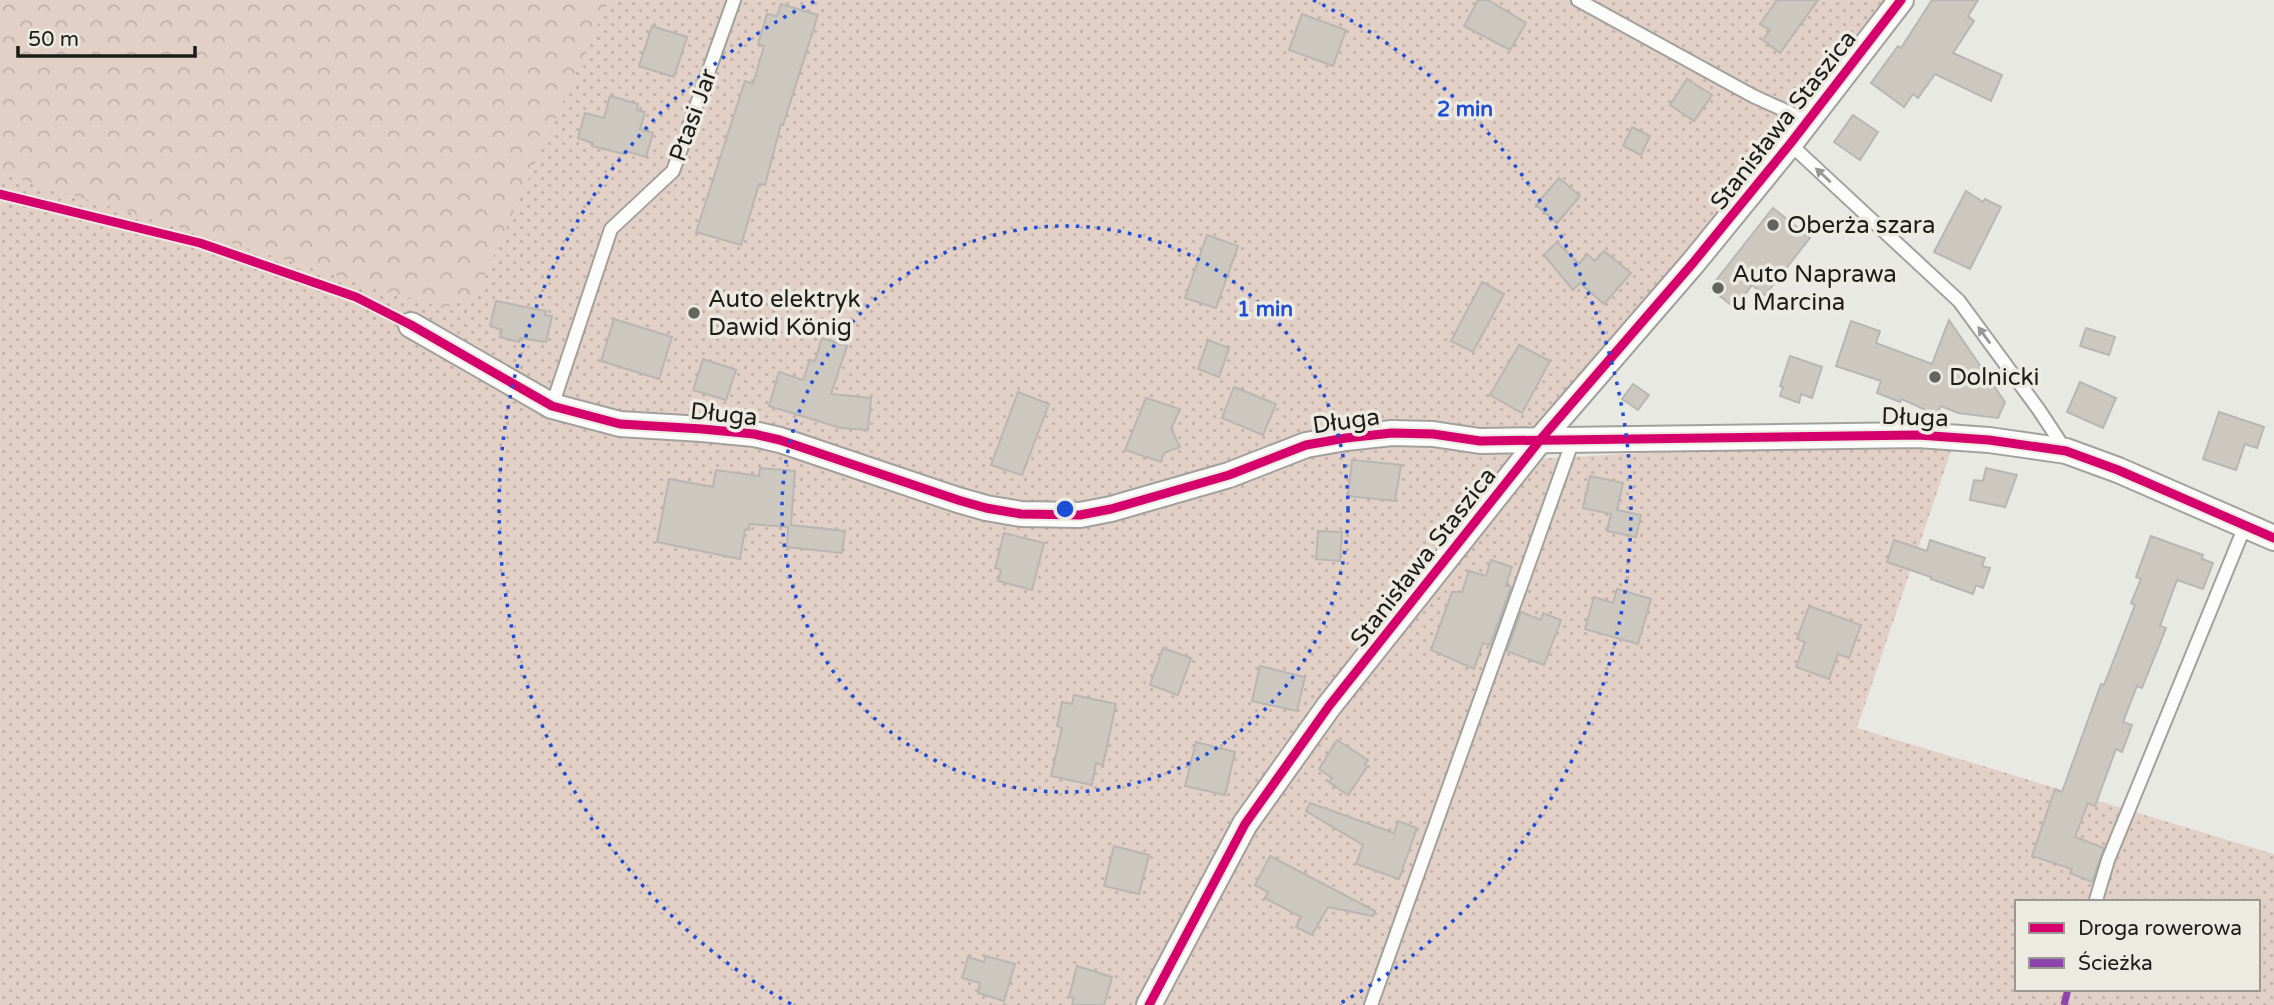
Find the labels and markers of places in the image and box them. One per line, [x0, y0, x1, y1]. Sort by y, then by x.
place label: Oberża szara [1787, 211, 1936, 240]
marker: Oberża szara [1765, 217, 1781, 233]
place label: Auto Naprawa u Marcina [1732, 260, 1897, 317]
marker: Auto Naprawa u Marcina [1710, 280, 1726, 296]
place label: Auto elektryk Dawid König [708, 285, 861, 342]
marker: Auto elektryk Dawid König [686, 305, 702, 321]
place label: Dolnicki [1949, 363, 2040, 392]
marker: Dolnicki [1927, 369, 1943, 385]
centre of rings [1053, 497, 1077, 521]

